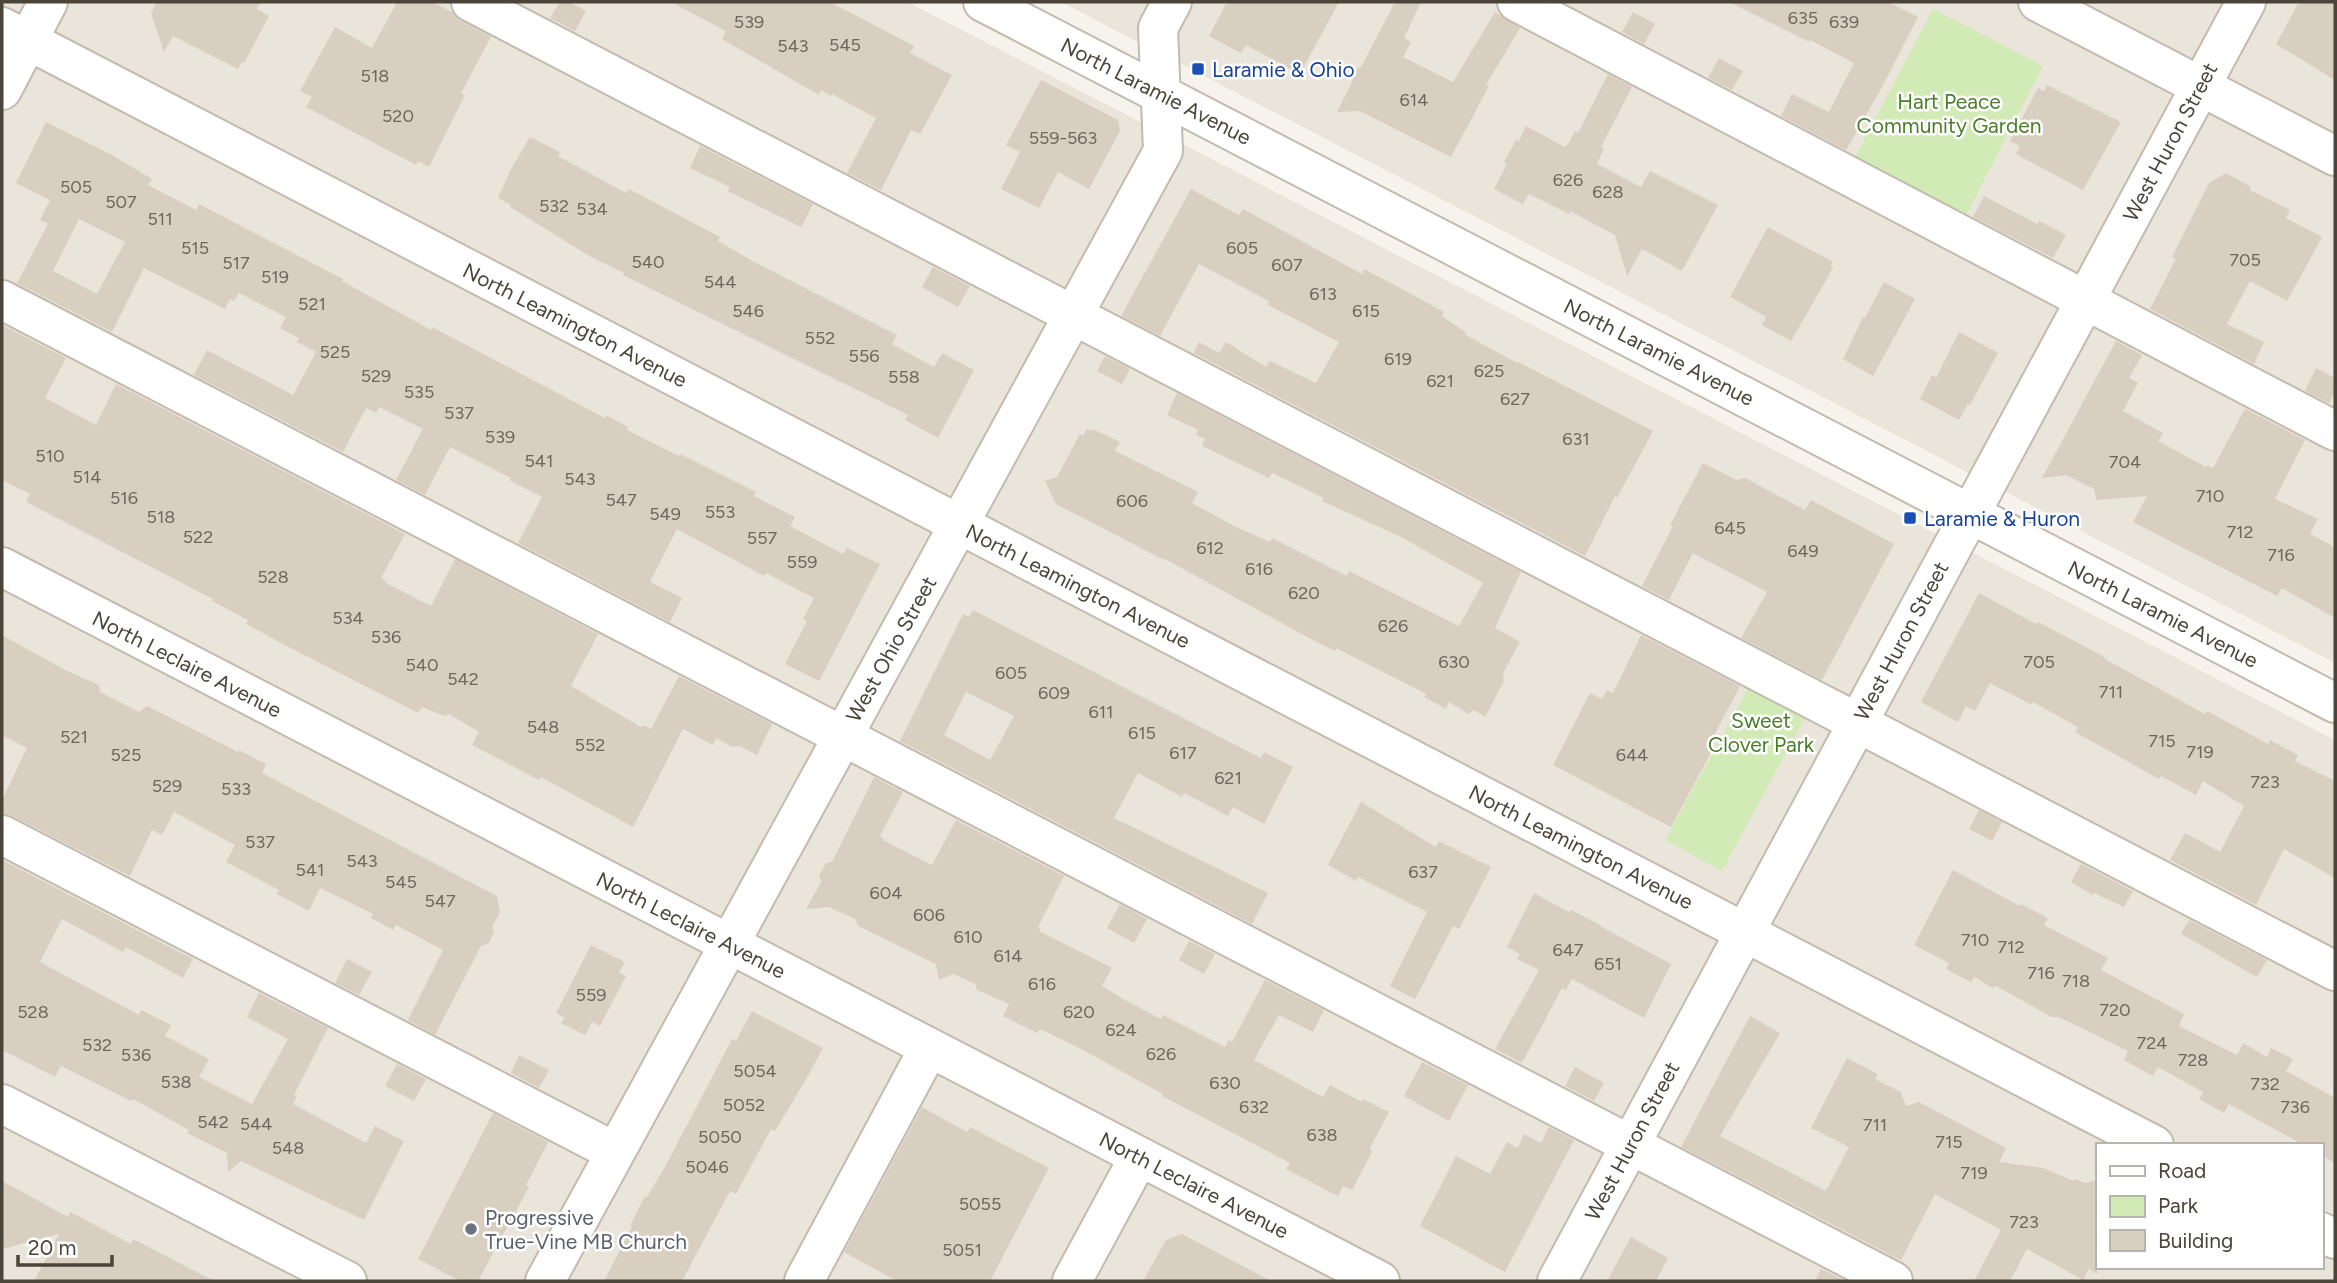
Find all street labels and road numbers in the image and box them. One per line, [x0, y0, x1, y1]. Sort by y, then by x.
street label: North Laramie Avenue [1057, 32, 1255, 150]
street label: West Huron Street [2118, 58, 2222, 226]
street label: North Leamington Avenue [459, 258, 691, 392]
street label: North Laramie Avenue [1560, 293, 1758, 411]
street label: North Leamington Avenue [962, 519, 1194, 653]
street label: North Laramie Avenue [2064, 555, 2262, 673]
street label: West Huron Street [1849, 557, 1953, 725]
street label: West Ohio Street [841, 572, 941, 726]
street label: North Leclaire Avenue [88, 605, 286, 723]
street label: North Leamington Avenue [1465, 780, 1697, 914]
street label: North Leclaire Avenue [592, 866, 790, 984]
street label: West Huron Street [1580, 1057, 1684, 1225]
street label: North Leclaire Avenue [1095, 1126, 1293, 1244]

